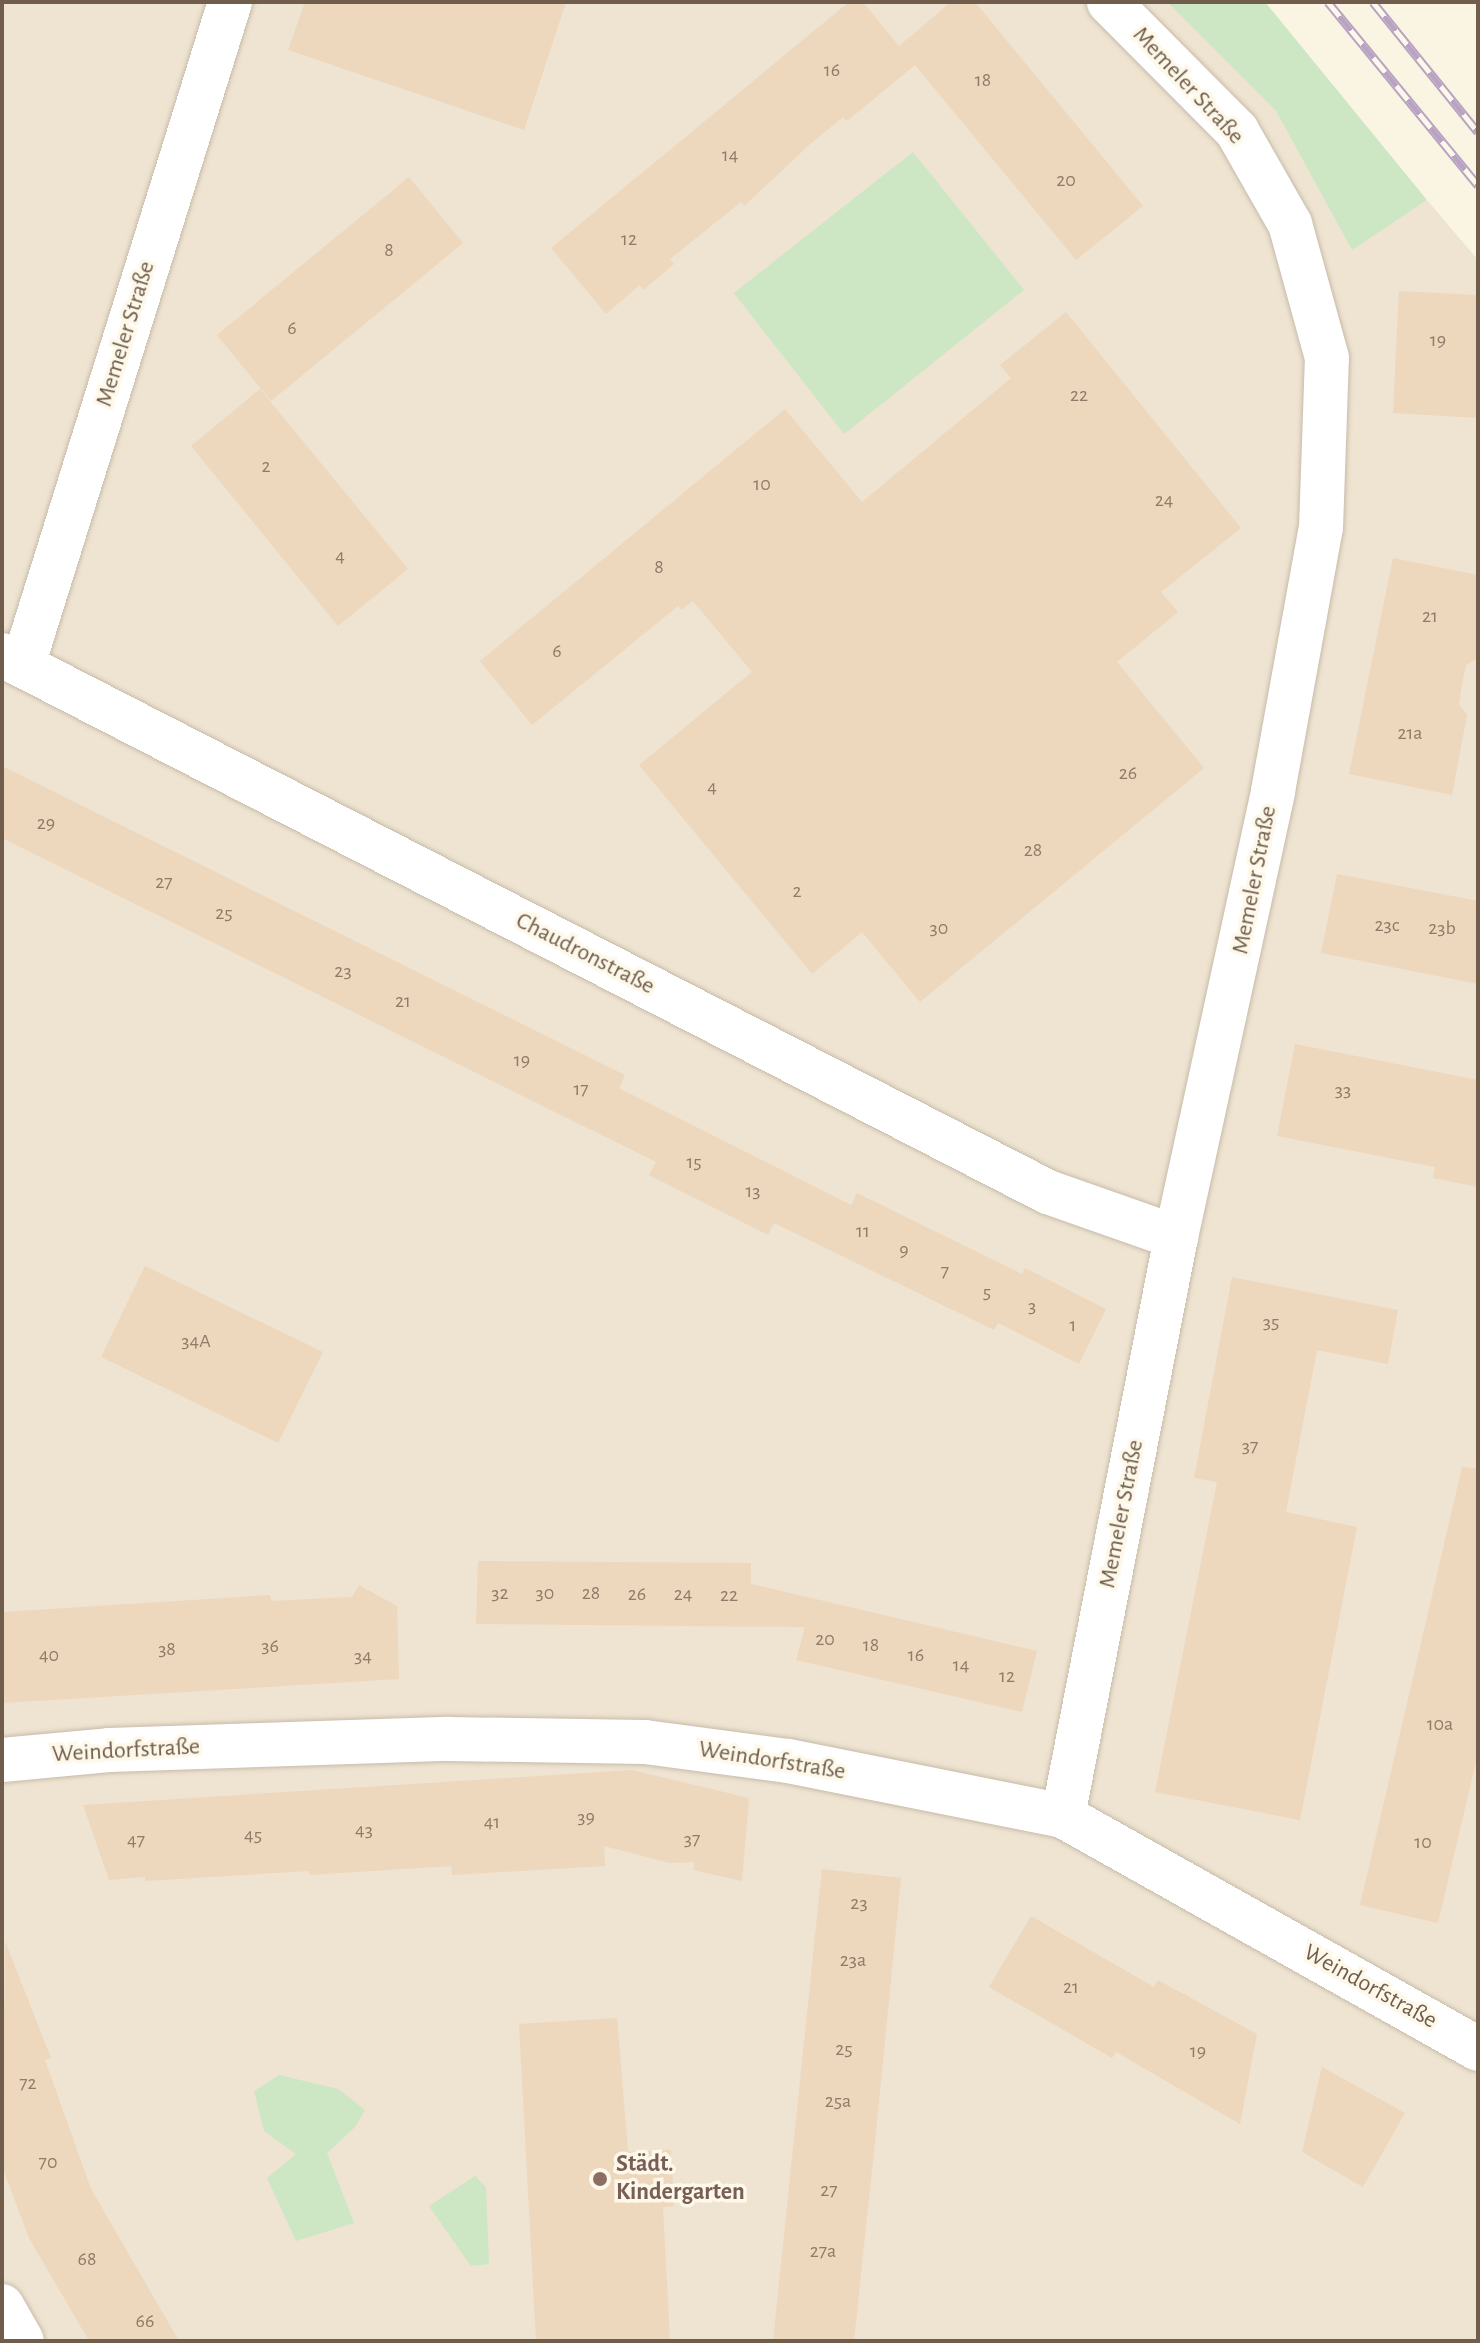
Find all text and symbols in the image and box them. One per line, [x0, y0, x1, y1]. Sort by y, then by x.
street label: Memeler Straße [1126, 21, 1250, 151]
house number: 16 [824, 58, 840, 82]
house number: 18 [975, 68, 991, 92]
house number: 14 [722, 143, 738, 167]
house number: 20 [1056, 168, 1076, 192]
house number: 12 [621, 227, 637, 251]
house number: 8 [384, 238, 394, 262]
street label: Memeler Straße [90, 258, 162, 410]
house number: 6 [287, 316, 297, 340]
house number: 19 [1430, 328, 1446, 352]
house number: 22 [1070, 383, 1088, 407]
house number: 2 [261, 454, 271, 478]
house number: 10 [753, 472, 771, 496]
house number: 24 [1155, 488, 1173, 512]
house number: 4 [335, 544, 345, 568]
house number: 8 [654, 555, 664, 579]
house number: 21 [1422, 604, 1438, 628]
house number: 6 [552, 639, 562, 663]
house number: 21a [1397, 721, 1423, 745]
house number: 26 [1119, 761, 1137, 785]
house number: 4 [707, 775, 717, 799]
street label: Memeler Straße [1227, 803, 1283, 957]
house number: 29 [37, 811, 55, 835]
house number: 28 [1024, 838, 1042, 862]
house number: 27 [155, 870, 173, 894]
house number: 2 [792, 879, 802, 903]
house number: 25 [215, 901, 233, 925]
street label: Chaudronstraße [511, 907, 659, 1001]
house number: 23c [1374, 913, 1400, 937]
house number: 30 [930, 916, 948, 940]
house number: 23b [1428, 916, 1456, 940]
house number: 23 [334, 959, 352, 983]
house number: 21 [395, 989, 411, 1013]
house number: 19 [514, 1048, 530, 1072]
house number: 17 [573, 1077, 589, 1101]
house number: 33 [1335, 1078, 1351, 1102]
house number: 15 [686, 1150, 702, 1174]
house number: 13 [745, 1179, 761, 1203]
house number: 11 [856, 1219, 870, 1243]
house number: 9 [899, 1238, 909, 1262]
house number: 7 [941, 1259, 949, 1283]
house number: 5 [983, 1280, 991, 1304]
house number: 3 [1028, 1294, 1036, 1318]
house number: 35 [1263, 1310, 1279, 1334]
house number: 1 [1070, 1313, 1076, 1337]
house number: 34A [181, 1329, 211, 1353]
house number: 37 [1242, 1434, 1258, 1458]
street label: Memeler Straße [1094, 1437, 1150, 1591]
house number: 32 [491, 1581, 509, 1605]
house number: 30 [536, 1581, 554, 1605]
house number: 28 [582, 1581, 600, 1605]
house number: 26 [628, 1582, 646, 1606]
house number: 24 [674, 1582, 692, 1606]
house number: 22 [720, 1583, 738, 1607]
house number: 20 [815, 1627, 835, 1651]
house number: 18 [863, 1633, 879, 1657]
house number: 36 [261, 1634, 279, 1658]
house number: 38 [158, 1637, 176, 1661]
house number: 40 [39, 1643, 59, 1667]
house number: 16 [908, 1643, 924, 1667]
house number: 34 [354, 1644, 372, 1668]
house number: 14 [953, 1653, 969, 1677]
house number: 12 [999, 1664, 1015, 1688]
house number: 10a [1427, 1712, 1453, 1736]
street label: Weindorfstraße [51, 1733, 201, 1769]
street label: Weindorfstraße [697, 1735, 847, 1787]
house number: 39 [577, 1805, 595, 1829]
house number: 41 [484, 1810, 500, 1834]
house number: 43 [355, 1818, 373, 1842]
house number: 45 [244, 1823, 262, 1847]
house number: 37 [684, 1827, 700, 1851]
house number: 47 [127, 1828, 145, 1852]
house number: 10 [1414, 1830, 1432, 1854]
house number: 23 [850, 1891, 868, 1915]
street label: Weindorfstraße [1298, 1938, 1442, 2036]
house number: 23a [840, 1948, 866, 1972]
house number: 21 [1063, 1975, 1079, 1999]
house number: 25 [835, 2037, 853, 2061]
house number: 19 [1190, 2039, 1206, 2063]
house number: 72 [19, 2071, 37, 2095]
house number: 25a [825, 2089, 851, 2113]
house number: 70 [39, 2150, 57, 2174]
place label: Städt. Kindergarten [616, 2151, 745, 2207]
marker: Städt. Kindergarten [591, 2170, 609, 2188]
house number: 27 [820, 2178, 838, 2202]
house number: 27a [810, 2239, 836, 2263]
house number: 68 [78, 2247, 96, 2271]
house number: 66 [136, 2309, 154, 2333]

